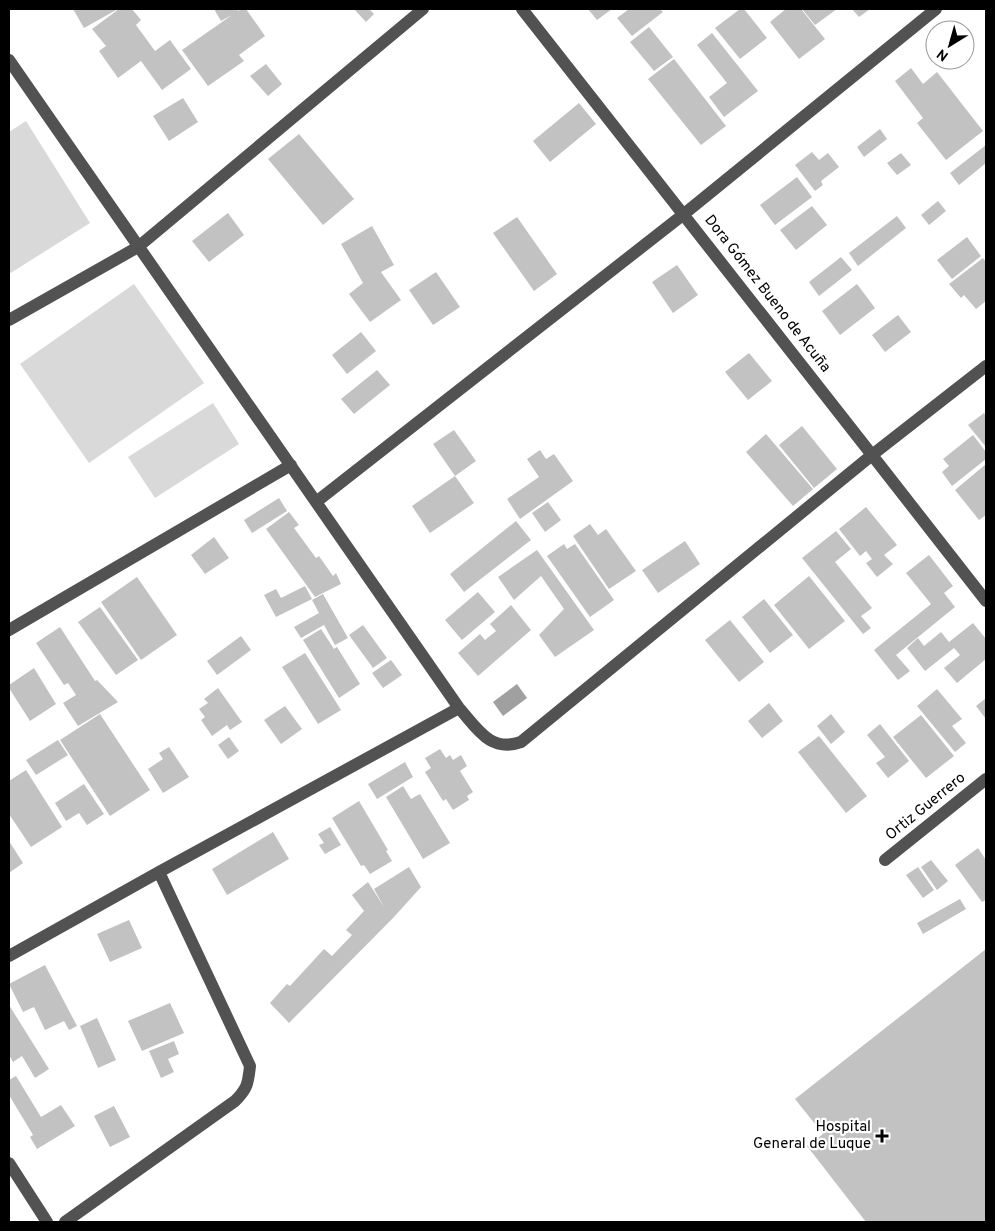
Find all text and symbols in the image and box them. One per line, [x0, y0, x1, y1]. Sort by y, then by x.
north arrow [925, 20, 975, 70]
text: N [934, 44, 952, 64]
street label: Dora Gómez Bueno de Acuña [700, 211, 834, 377]
street label: Ortiz Guerrero [882, 769, 970, 845]
place label: Hospital General de Luque [753, 1118, 871, 1154]
marker: Hospital General de Luque [875, 1129, 889, 1143]

